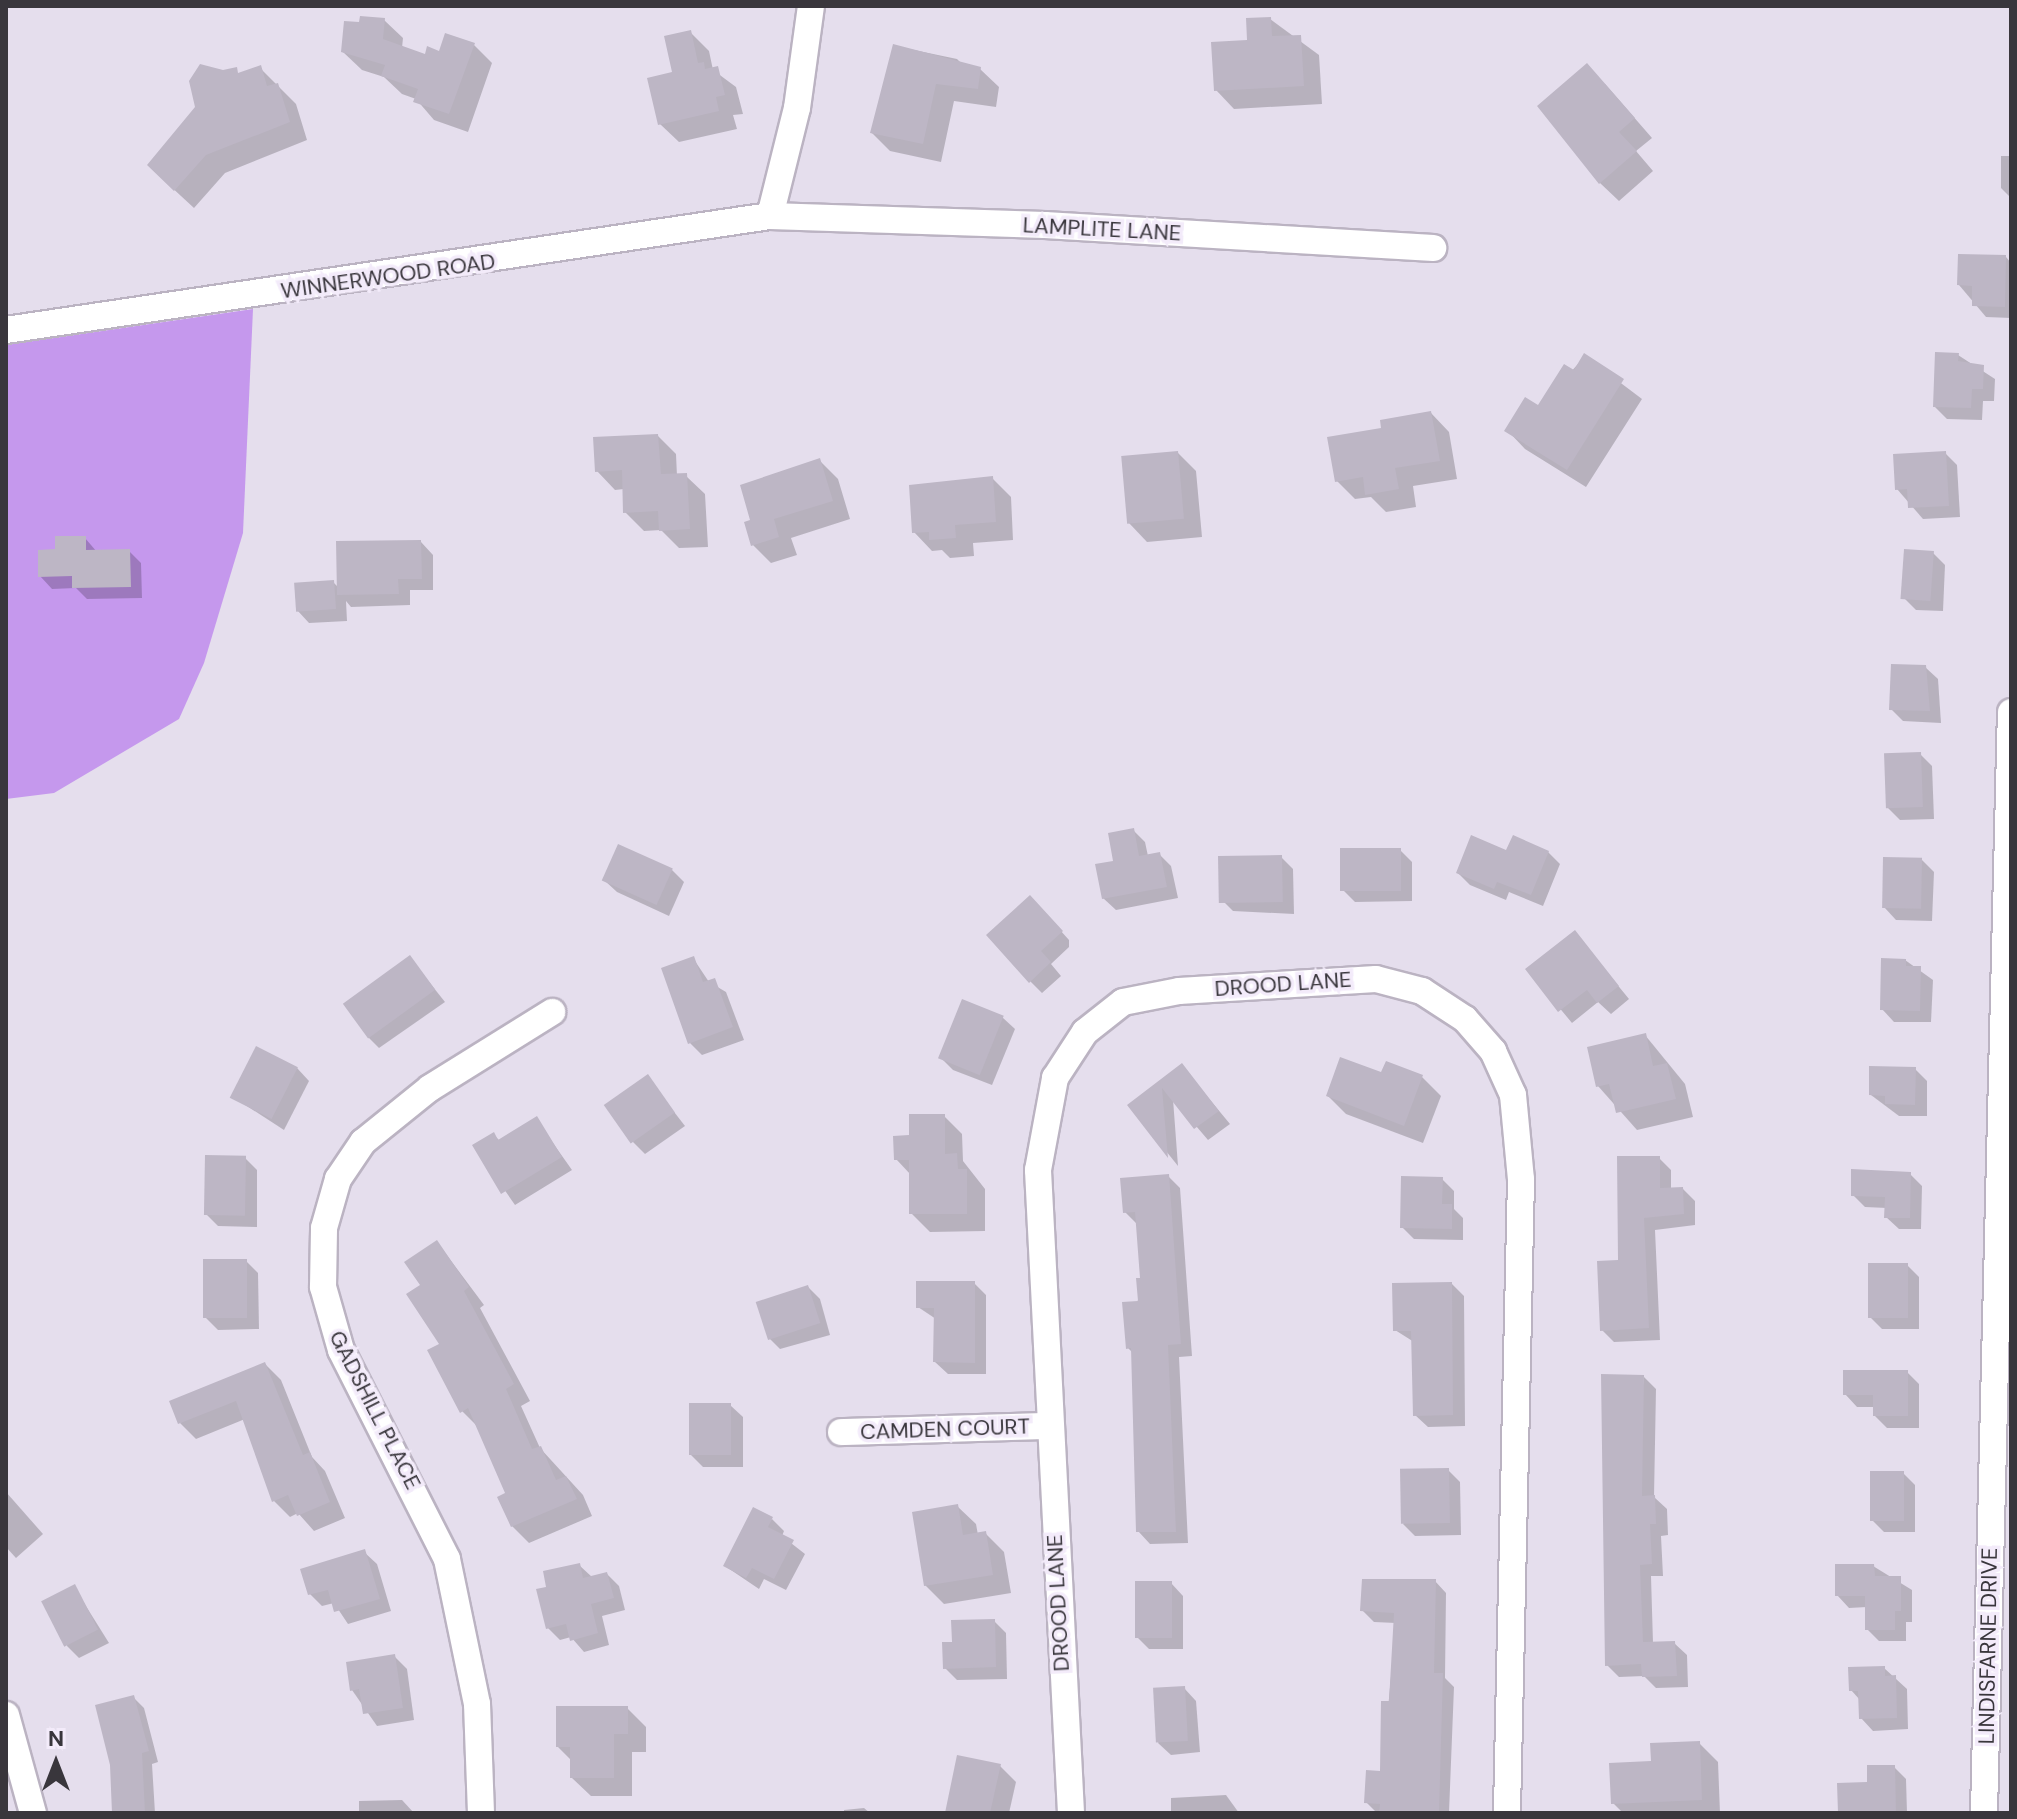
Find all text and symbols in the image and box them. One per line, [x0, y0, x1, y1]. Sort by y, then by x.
street label: LAMPLITE LANE [1022, 212, 1182, 246]
street label: WINNERWOOD ROAD [279, 248, 497, 304]
street label: DROOD LANE [1214, 966, 1352, 1002]
street label: GADSHILL PLACE [324, 1326, 426, 1494]
street label: CAMDEN COURT [860, 1413, 1030, 1445]
street label: DROOD LANE [1041, 1534, 1075, 1672]
street label: LINDISFARNE DRIVE [1973, 1547, 2003, 1745]
north arrow [16, 1723, 96, 1803]
text: N [48, 1724, 64, 1753]

